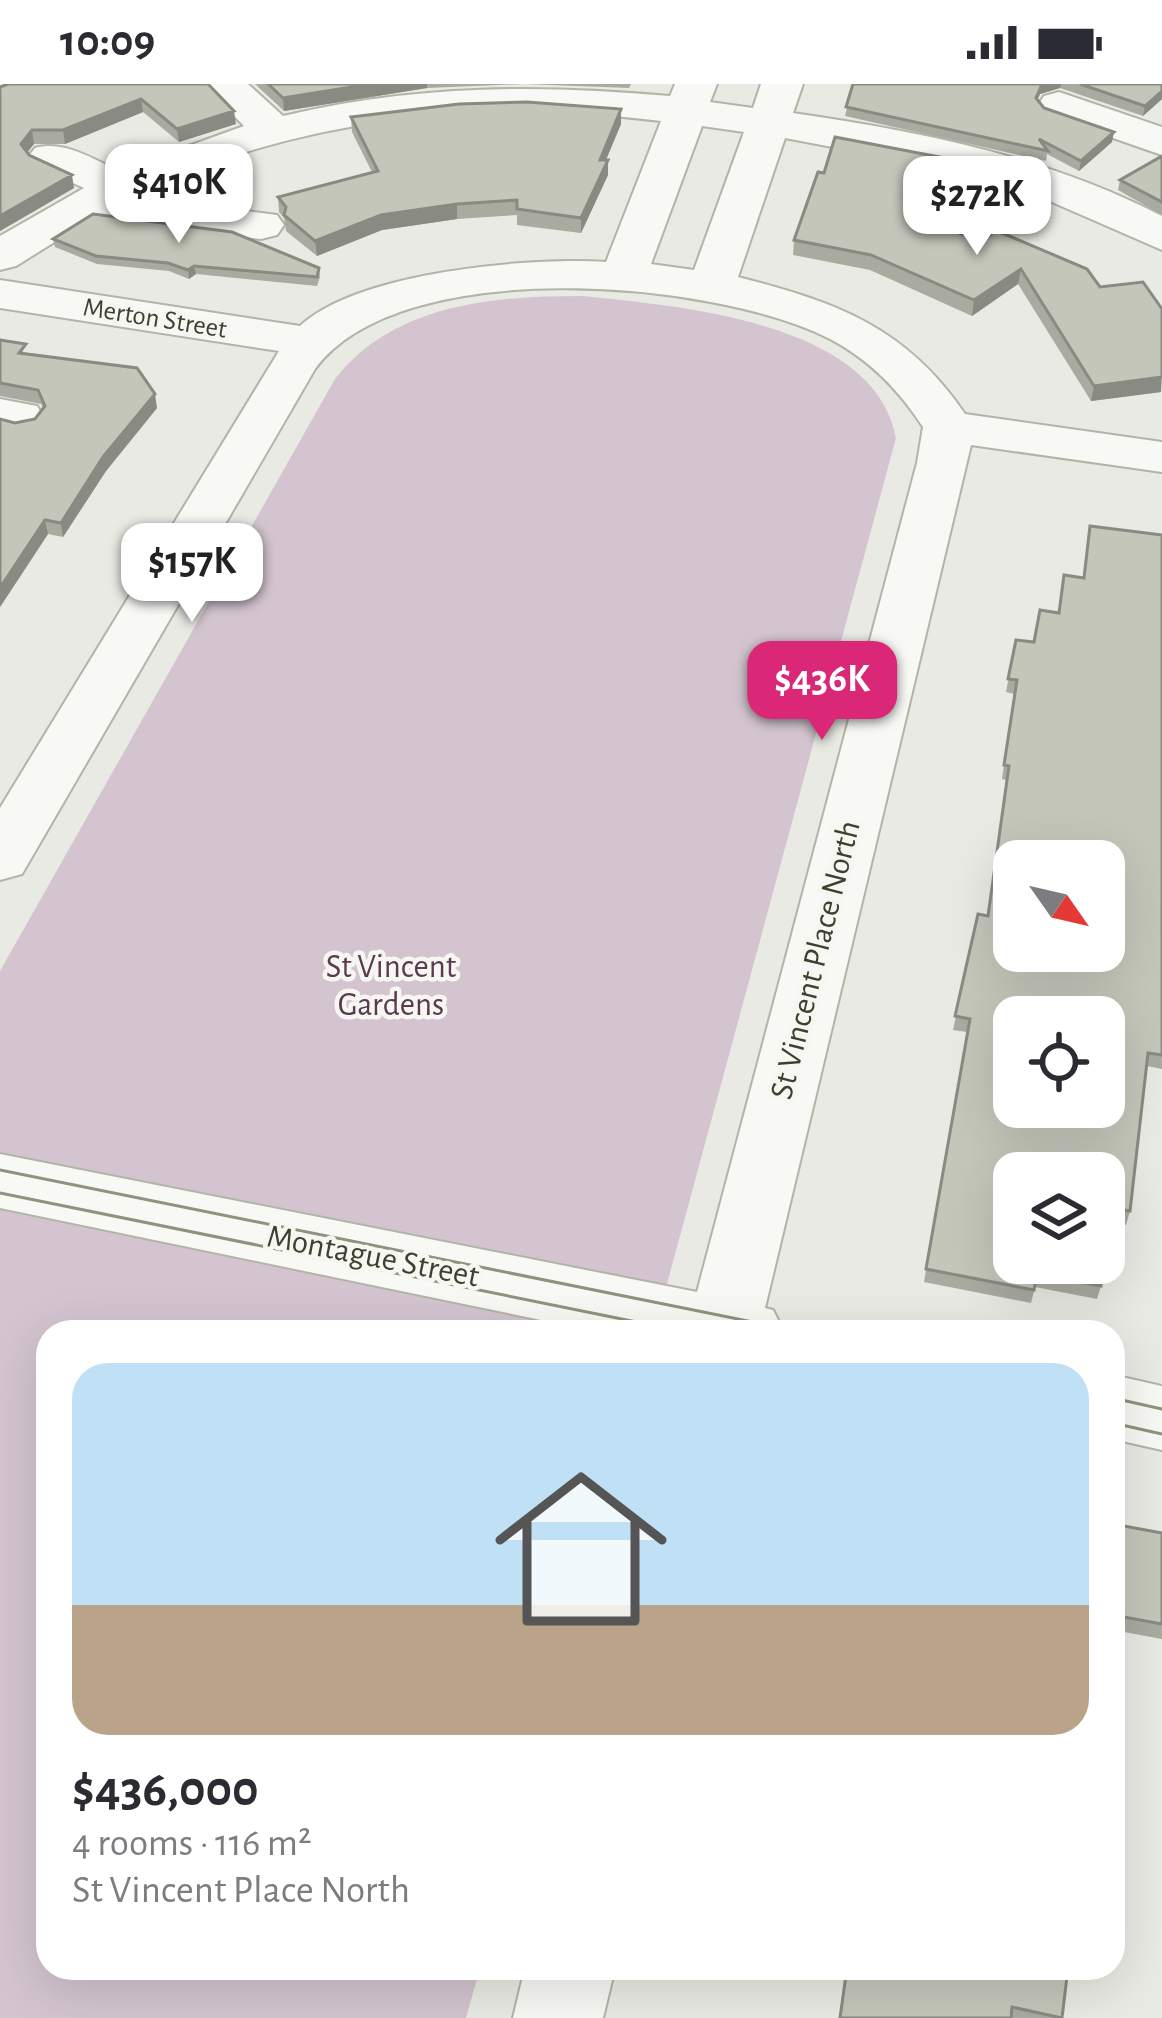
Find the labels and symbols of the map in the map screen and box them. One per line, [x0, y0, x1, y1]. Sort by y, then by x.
pin: $410K [95, 144, 263, 246]
pin: $272K [893, 156, 1061, 258]
street label: Merton Street [81, 293, 229, 343]
pin: $157K [108, 523, 276, 625]
pin: $436K [738, 641, 906, 743]
street label: St Vincent Place North [765, 817, 867, 1103]
north arrow [993, 840, 1125, 972]
park label: St Vincent Gardens [326, 951, 457, 1022]
street label: Montague Street [264, 1220, 482, 1294]

